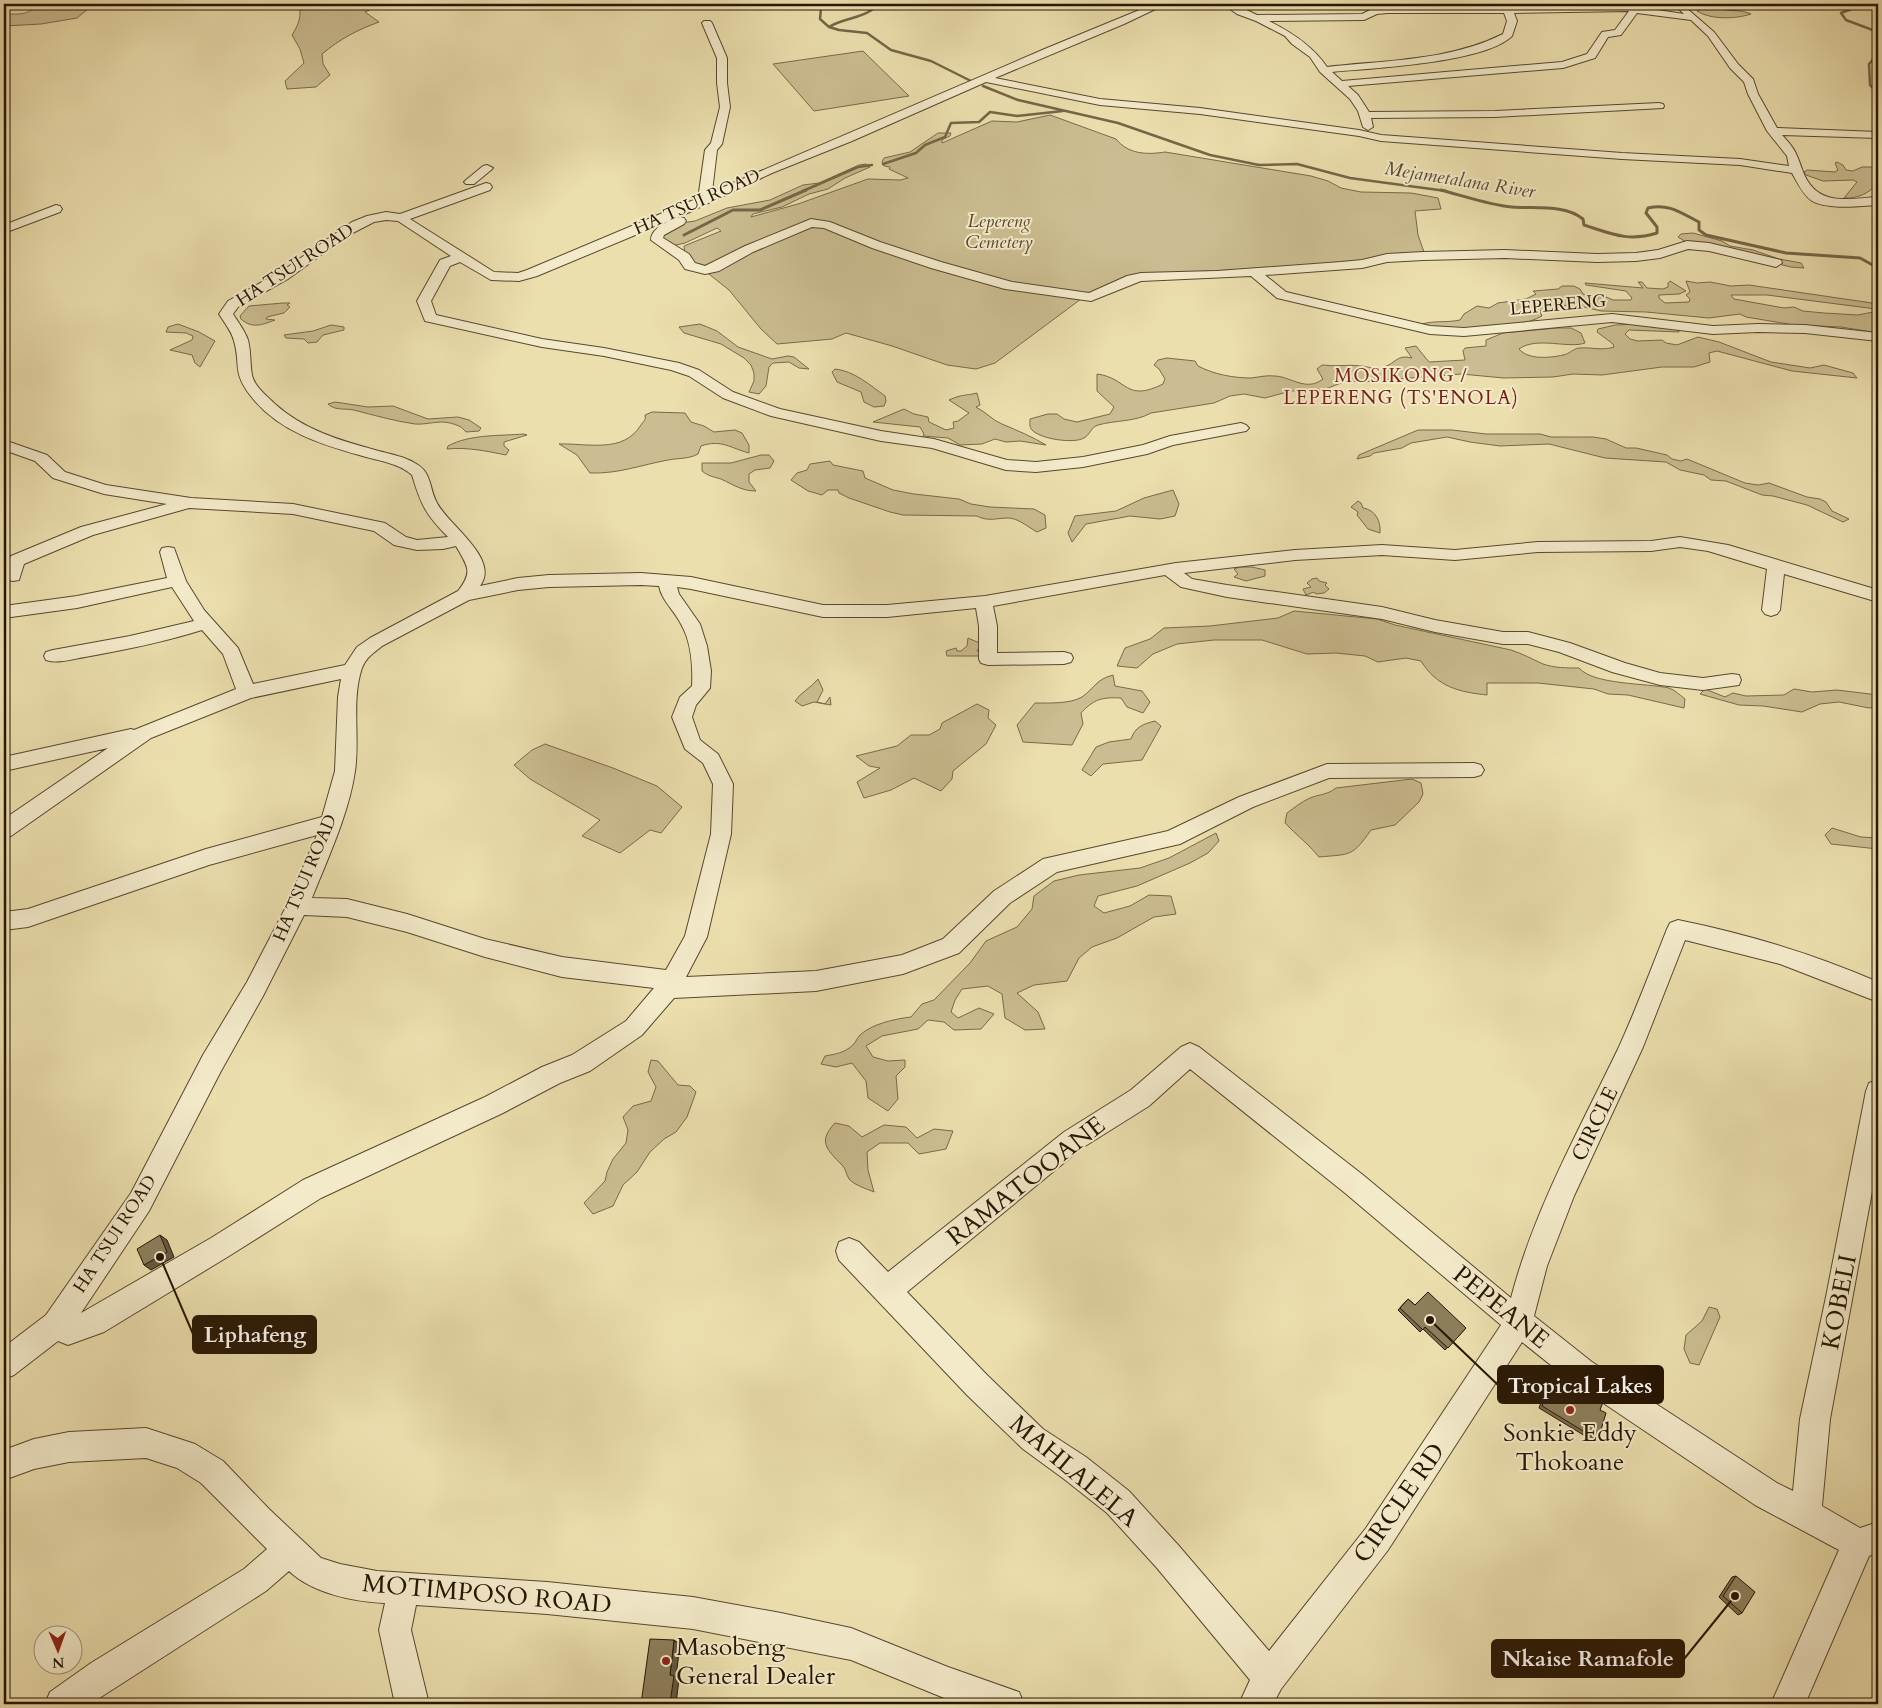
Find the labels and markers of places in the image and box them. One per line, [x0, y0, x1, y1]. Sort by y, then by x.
callout: Liphafeng [193, 1316, 316, 1353]
callout: Tropical Lakes [1498, 1366, 1663, 1403]
marker: Sonkie Eddy Thokoane [1564, 1404, 1576, 1416]
place label: Sonkie Eddy Thokoane [1503, 1416, 1637, 1479]
place label: Masobeng General Dealer [676, 1630, 836, 1693]
callout: Nkaise Ramafole [1492, 1640, 1684, 1677]
marker: Masobeng General Dealer [660, 1655, 672, 1667]

